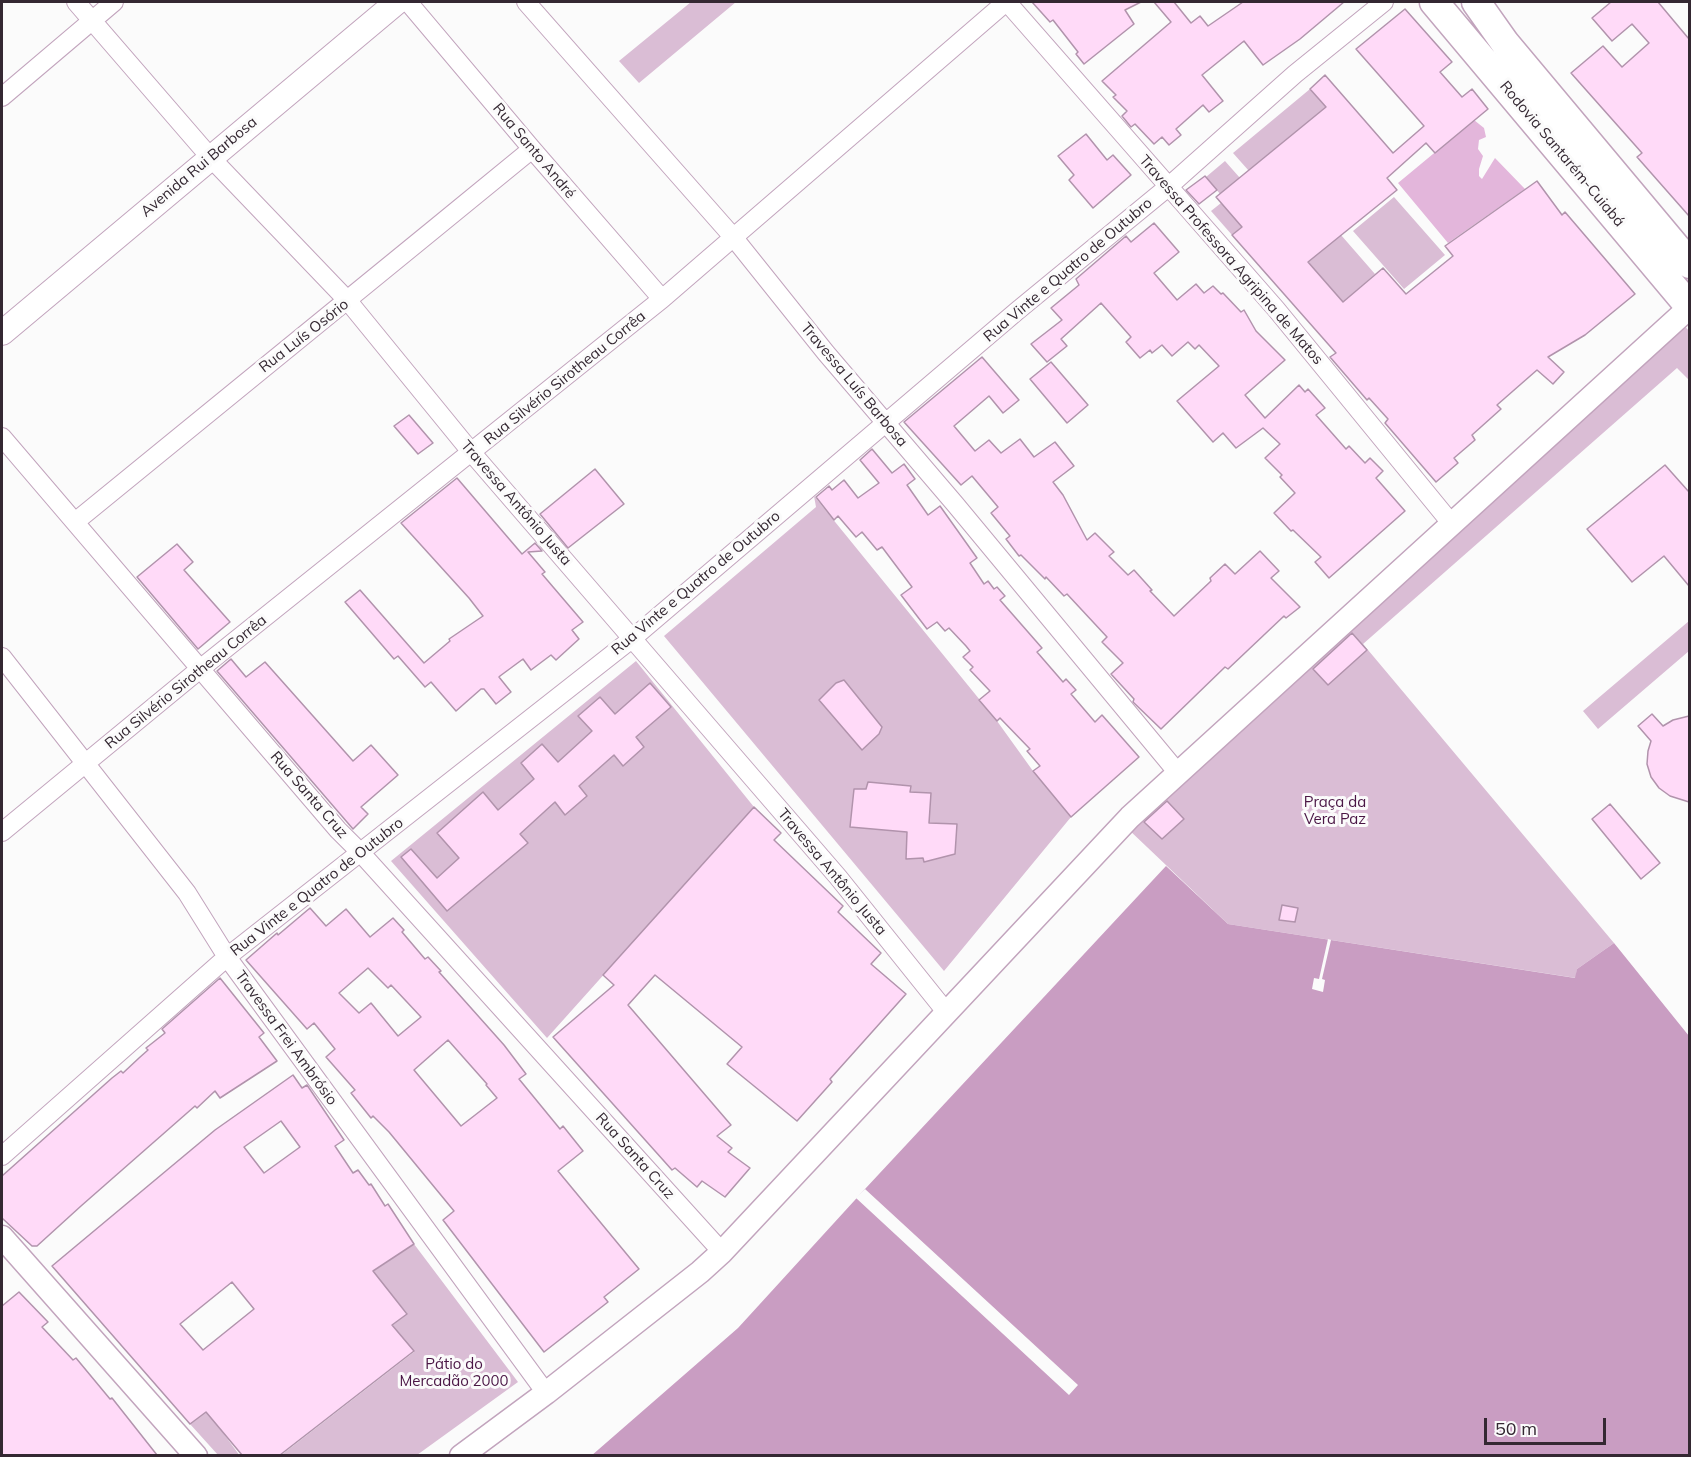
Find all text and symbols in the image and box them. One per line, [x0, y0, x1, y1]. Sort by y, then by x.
street label: Rodovia Santarém-Cuiabá [1496, 78, 1628, 230]
street label: Rua Santo André [489, 100, 579, 202]
street label: Avenida Rui Barbosa [137, 113, 261, 221]
street label: Travessa Professora Agripina de Matos [1135, 152, 1327, 368]
street label: Rua Vinte e Quatro de Outubro [980, 194, 1156, 346]
street label: Rua Luís Osório [256, 295, 352, 377]
street label: Rua Silvério Sirotheau Corrêa [481, 307, 649, 449]
street label: Travessa Luís Barbosa [797, 319, 911, 451]
street label: Travessa Antônio Justa [457, 437, 575, 569]
street label: Rua Vinte e Quatro de Outubro [608, 507, 784, 659]
street label: Rua Silvério Sirotheau Corrêa [102, 611, 270, 753]
street label: Rua Santa Cruz [266, 748, 352, 842]
park label: Praça da Vera Paz [1304, 793, 1366, 828]
street label: Travessa Antônio Justa [774, 805, 890, 939]
street label: Rua Vinte e Quatro de Outubro [227, 814, 407, 960]
street label: Travessa Frei Ambrósio [231, 967, 341, 1109]
street label: Rua Santa Cruz [592, 1109, 678, 1203]
park label: Pátio do Mercadão 2000 [399, 1355, 509, 1390]
scale bar [1487, 1406, 1608, 1444]
text: 50 m [1495, 1417, 1537, 1440]

